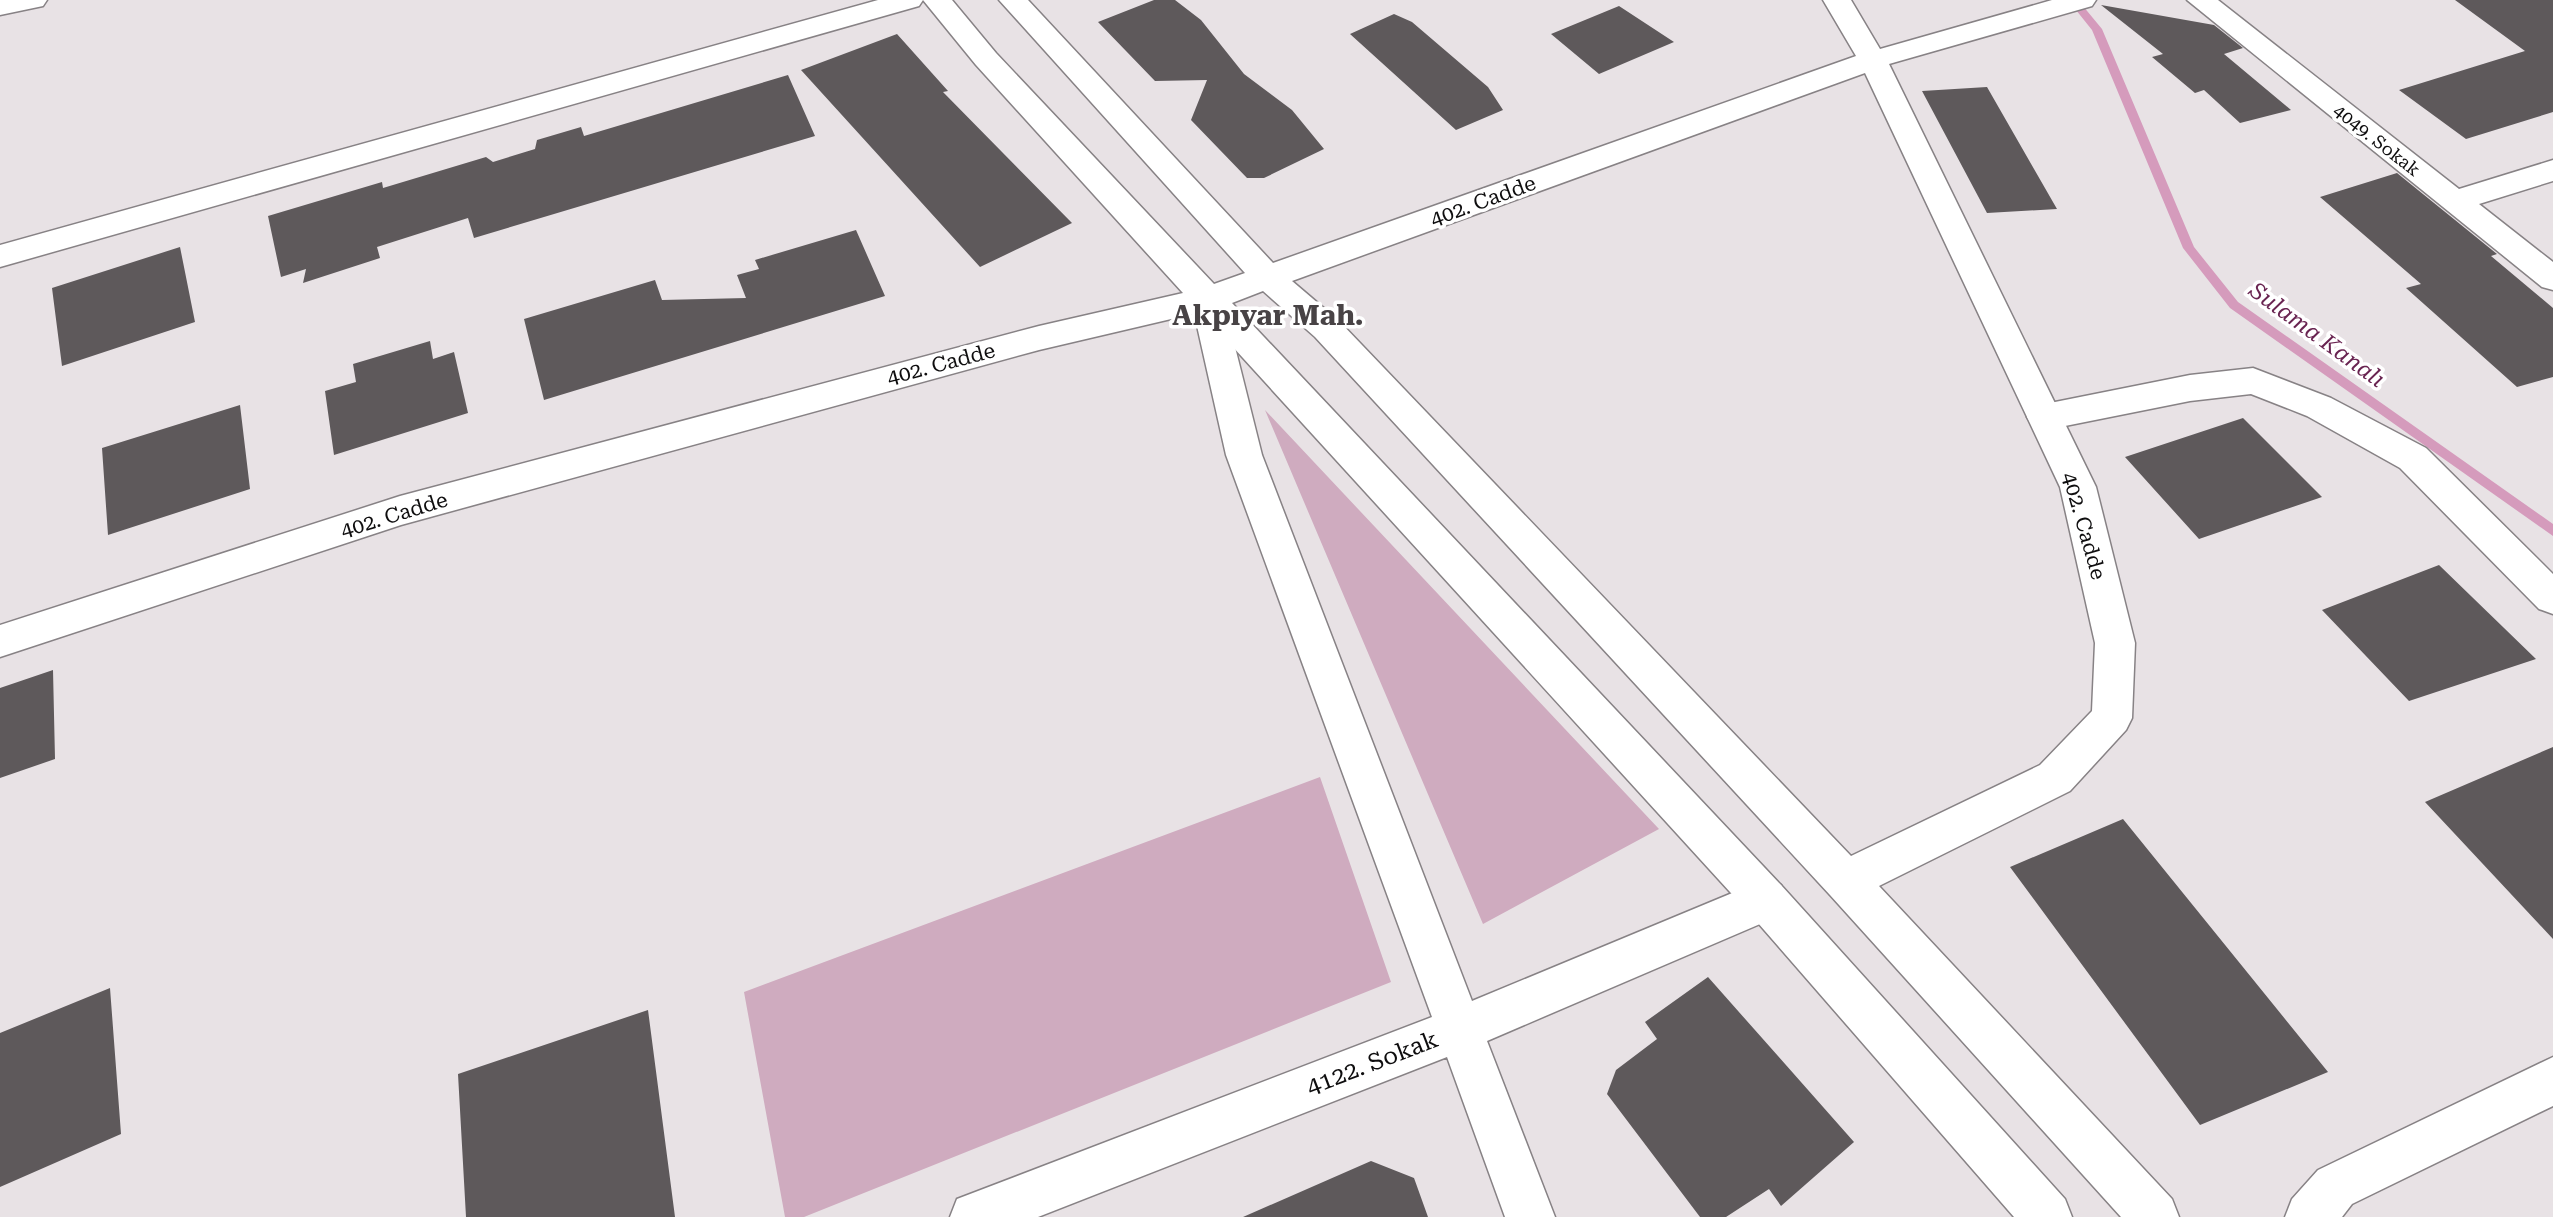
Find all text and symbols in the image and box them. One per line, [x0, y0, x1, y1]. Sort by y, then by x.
street label: 4049. Sokak [2330, 100, 2424, 180]
street label: 402. Cadde [1427, 171, 1539, 231]
water label: Sulama Kanalı [2243, 276, 2390, 393]
district label: Akpıyar Mah. [1172, 299, 1364, 332]
street label: 402. Cadde [884, 338, 998, 390]
street label: 402. Cadde [2057, 470, 2111, 582]
street label: 402. Cadde [338, 487, 450, 543]
street label: 4122. Sokak [1302, 1025, 1442, 1101]

